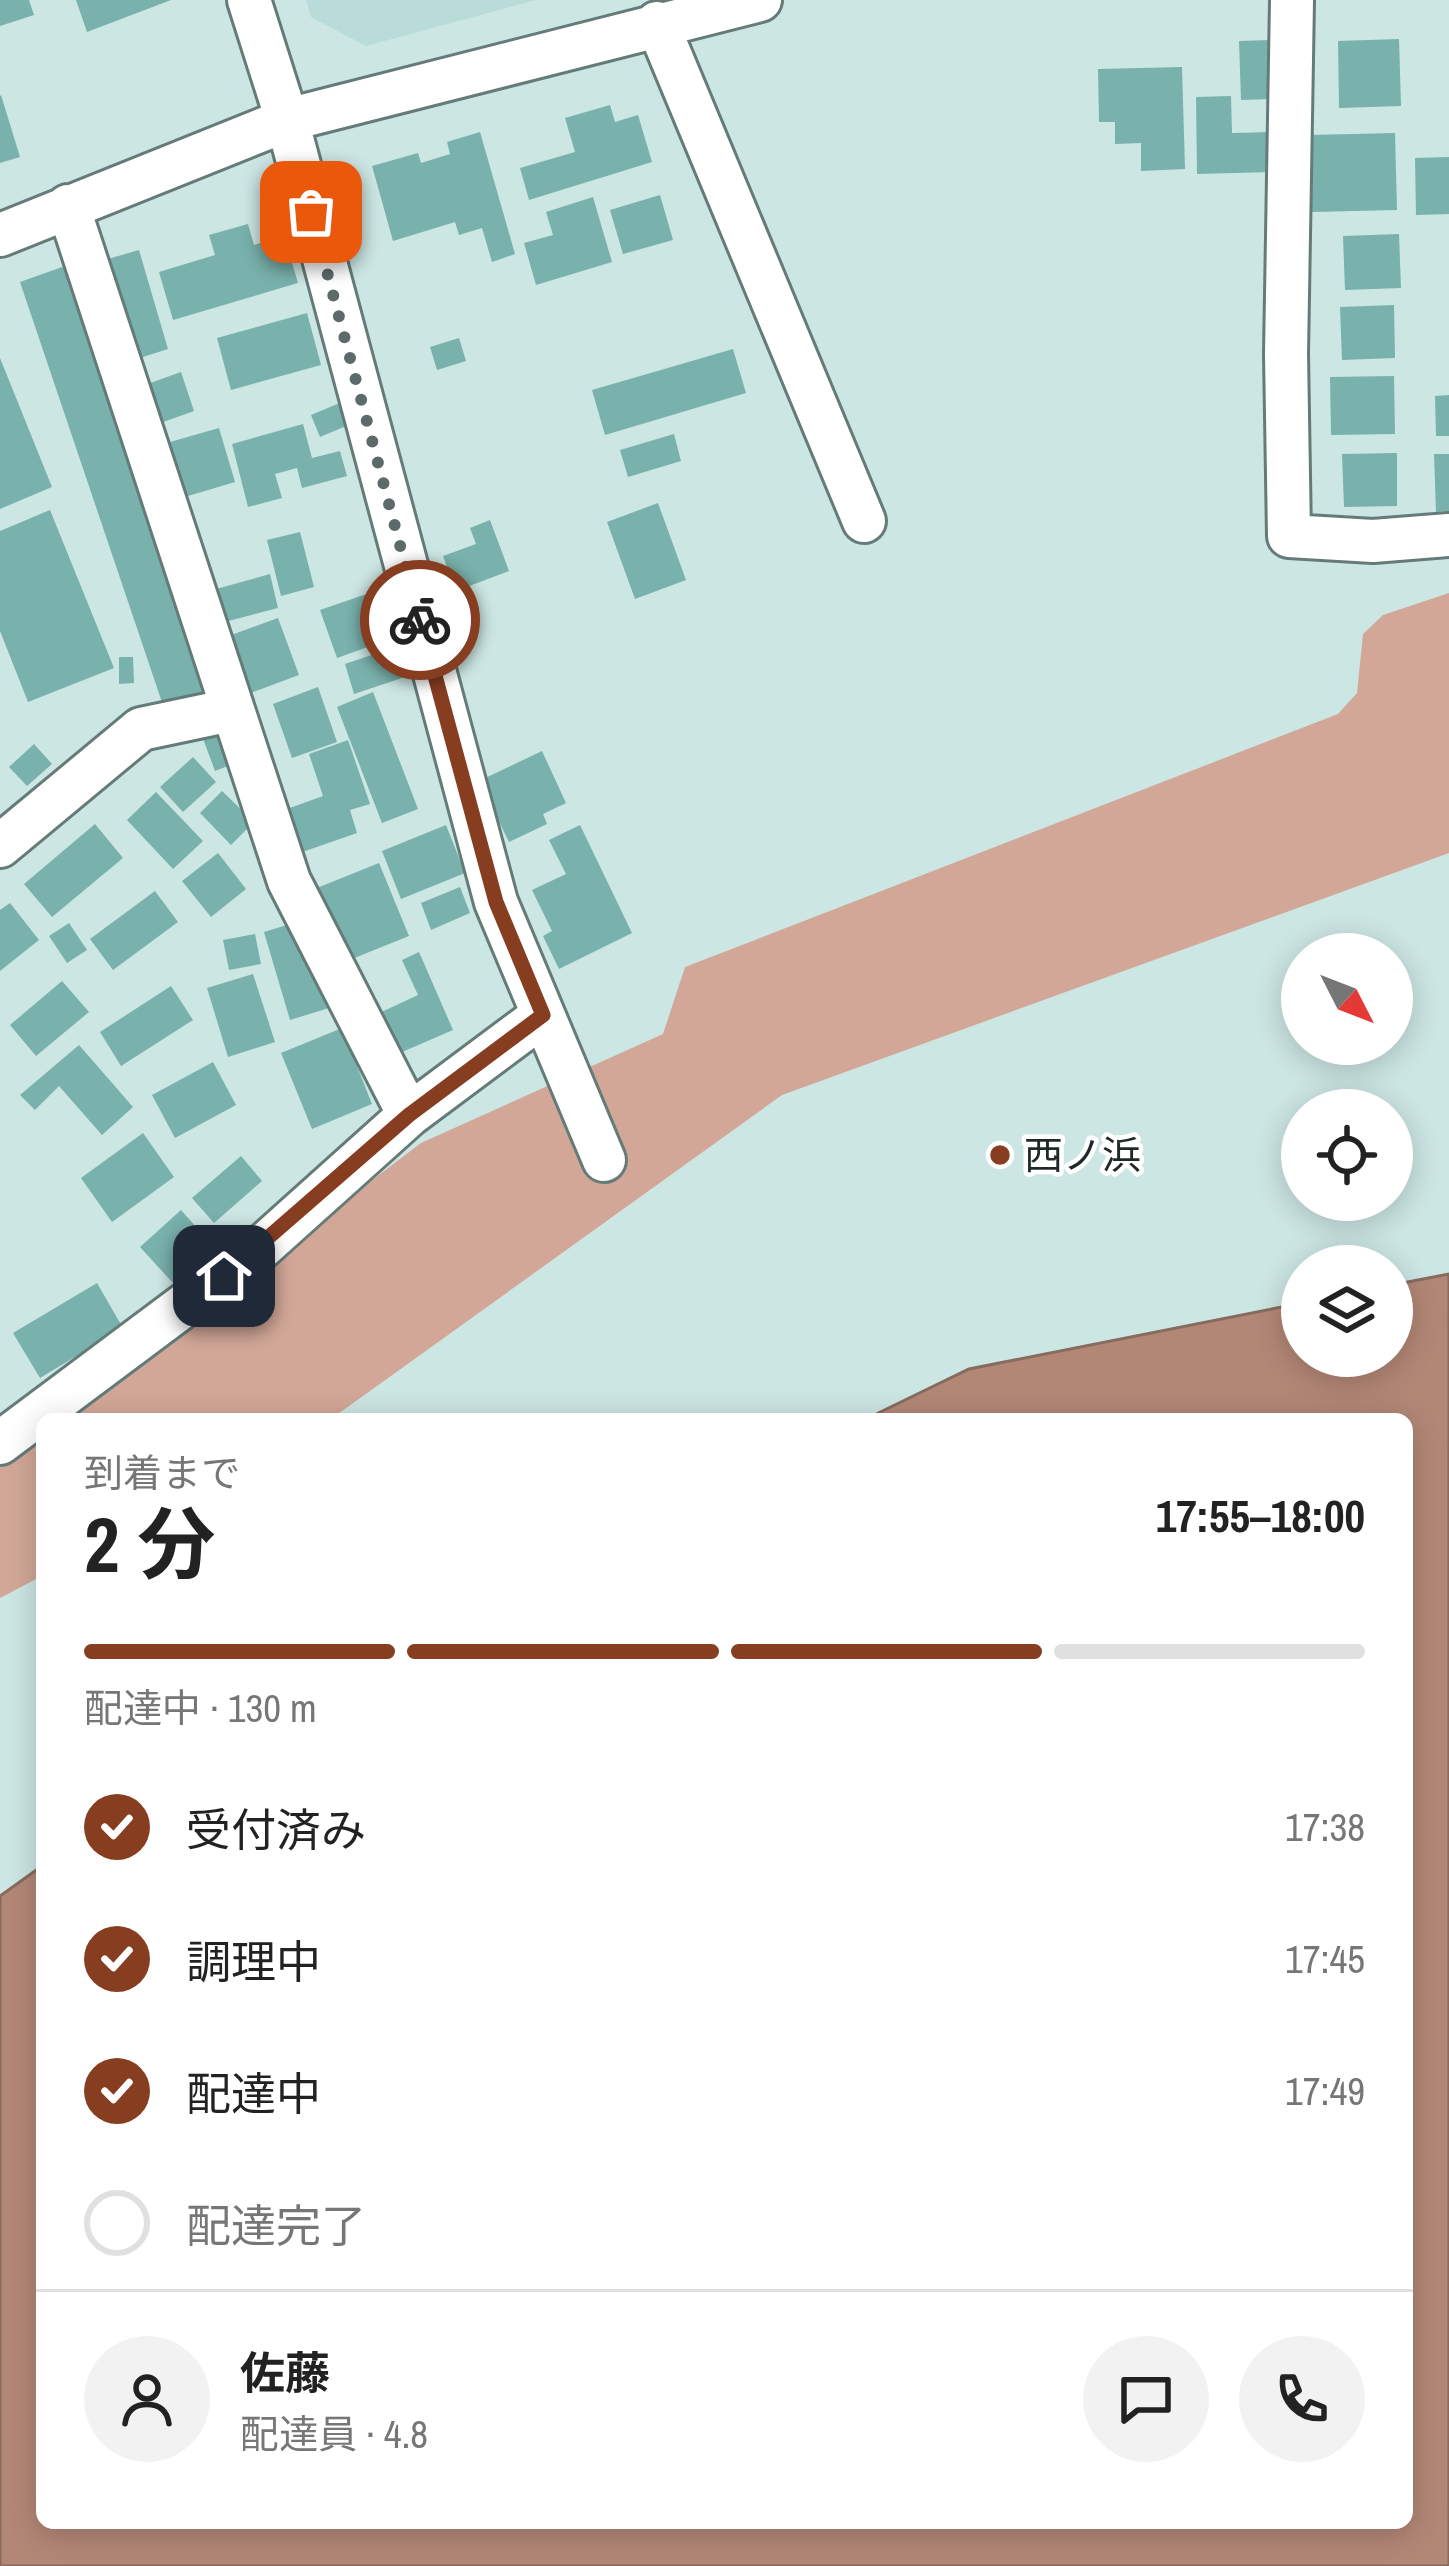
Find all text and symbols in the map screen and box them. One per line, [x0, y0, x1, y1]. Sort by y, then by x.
pin [260, 161, 362, 263]
icon: bag [278, 179, 344, 245]
courier [360, 560, 480, 680]
icon: bike [387, 587, 453, 653]
north arrow [1281, 933, 1413, 1065]
map controls [1281, 933, 1413, 1377]
button: locate [1281, 1089, 1413, 1221]
place label: 西ノ浜 [1024, 1129, 1141, 1181]
marker: 西ノ浜 [987, 1142, 1013, 1168]
pin [173, 1225, 275, 1327]
icon: home [191, 1243, 257, 1309]
button: layers [1281, 1245, 1413, 1377]
text: 到着まで [84, 1447, 240, 1499]
text: 17:55–18:00 [1156, 1485, 1365, 1546]
text: 2 分 [84, 1491, 215, 1596]
text: 配達中 · 130 m [84, 1682, 317, 1734]
icon: check [84, 1794, 150, 1860]
text: 受付済み [186, 1799, 366, 1860]
text: 17:38 [1285, 1801, 1365, 1853]
icon: check [84, 1926, 150, 1992]
text: 調理中 [186, 1931, 321, 1992]
text: 17:45 [1285, 1933, 1365, 1985]
icon: check [84, 2058, 150, 2124]
text: 配達中 [186, 2063, 321, 2124]
text: 17:49 [1285, 2065, 1365, 2117]
text: 配達完了 [186, 2195, 366, 2256]
button: person [84, 2336, 210, 2462]
button: chat [1083, 2336, 1209, 2462]
button: phone [1239, 2336, 1365, 2462]
text: 佐藤 [240, 2342, 330, 2403]
text: 配達員 · 4.8 [240, 2408, 428, 2460]

